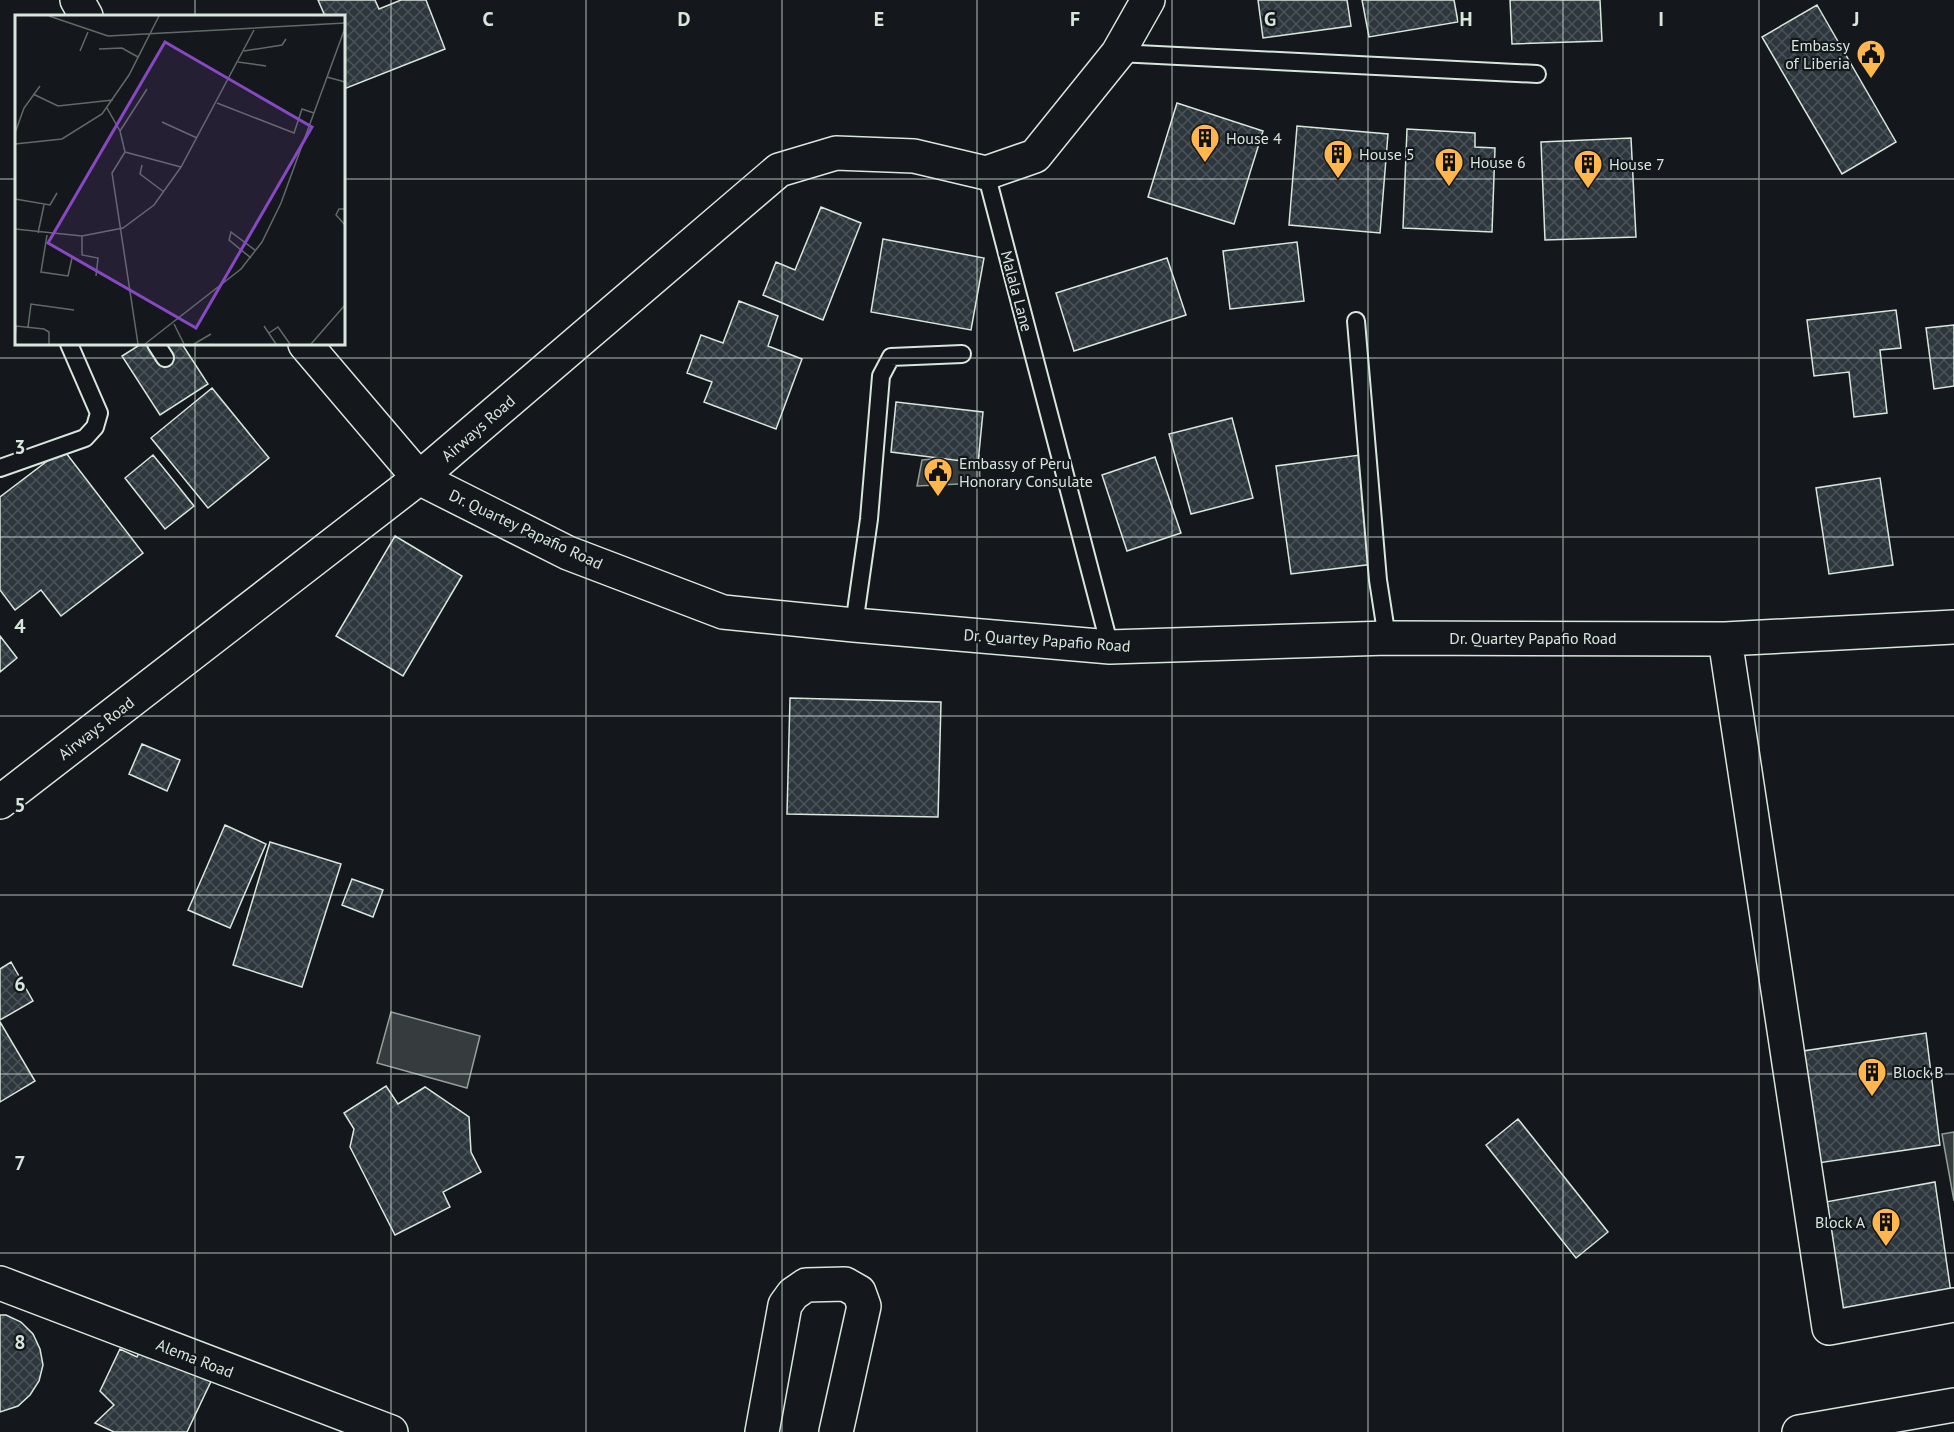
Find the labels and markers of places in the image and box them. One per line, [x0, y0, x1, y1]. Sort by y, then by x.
place label: Embassy of Liberia [1785, 35, 1851, 73]
public building icon: Embassy of Liberia [1855, 38, 1887, 80]
building icon: House 4 [1189, 122, 1221, 164]
place label: House 4 [1226, 128, 1282, 148]
building icon: House 5 [1322, 138, 1354, 180]
place label: House 5 [1359, 144, 1415, 164]
building icon: House 6 [1433, 146, 1465, 188]
building icon: House 7 [1572, 148, 1604, 190]
place label: House 6 [1470, 152, 1526, 172]
place label: House 7 [1609, 154, 1665, 174]
place label: Embassy of Peru Honorary Consulate [959, 453, 1093, 491]
public building icon: Embassy of Peru Honorary Consulate [922, 456, 954, 498]
building icon: Block B [1856, 1056, 1888, 1098]
place label: Block B [1893, 1062, 1944, 1082]
building icon: Block A [1870, 1206, 1902, 1248]
place label: Block A [1815, 1212, 1866, 1232]

